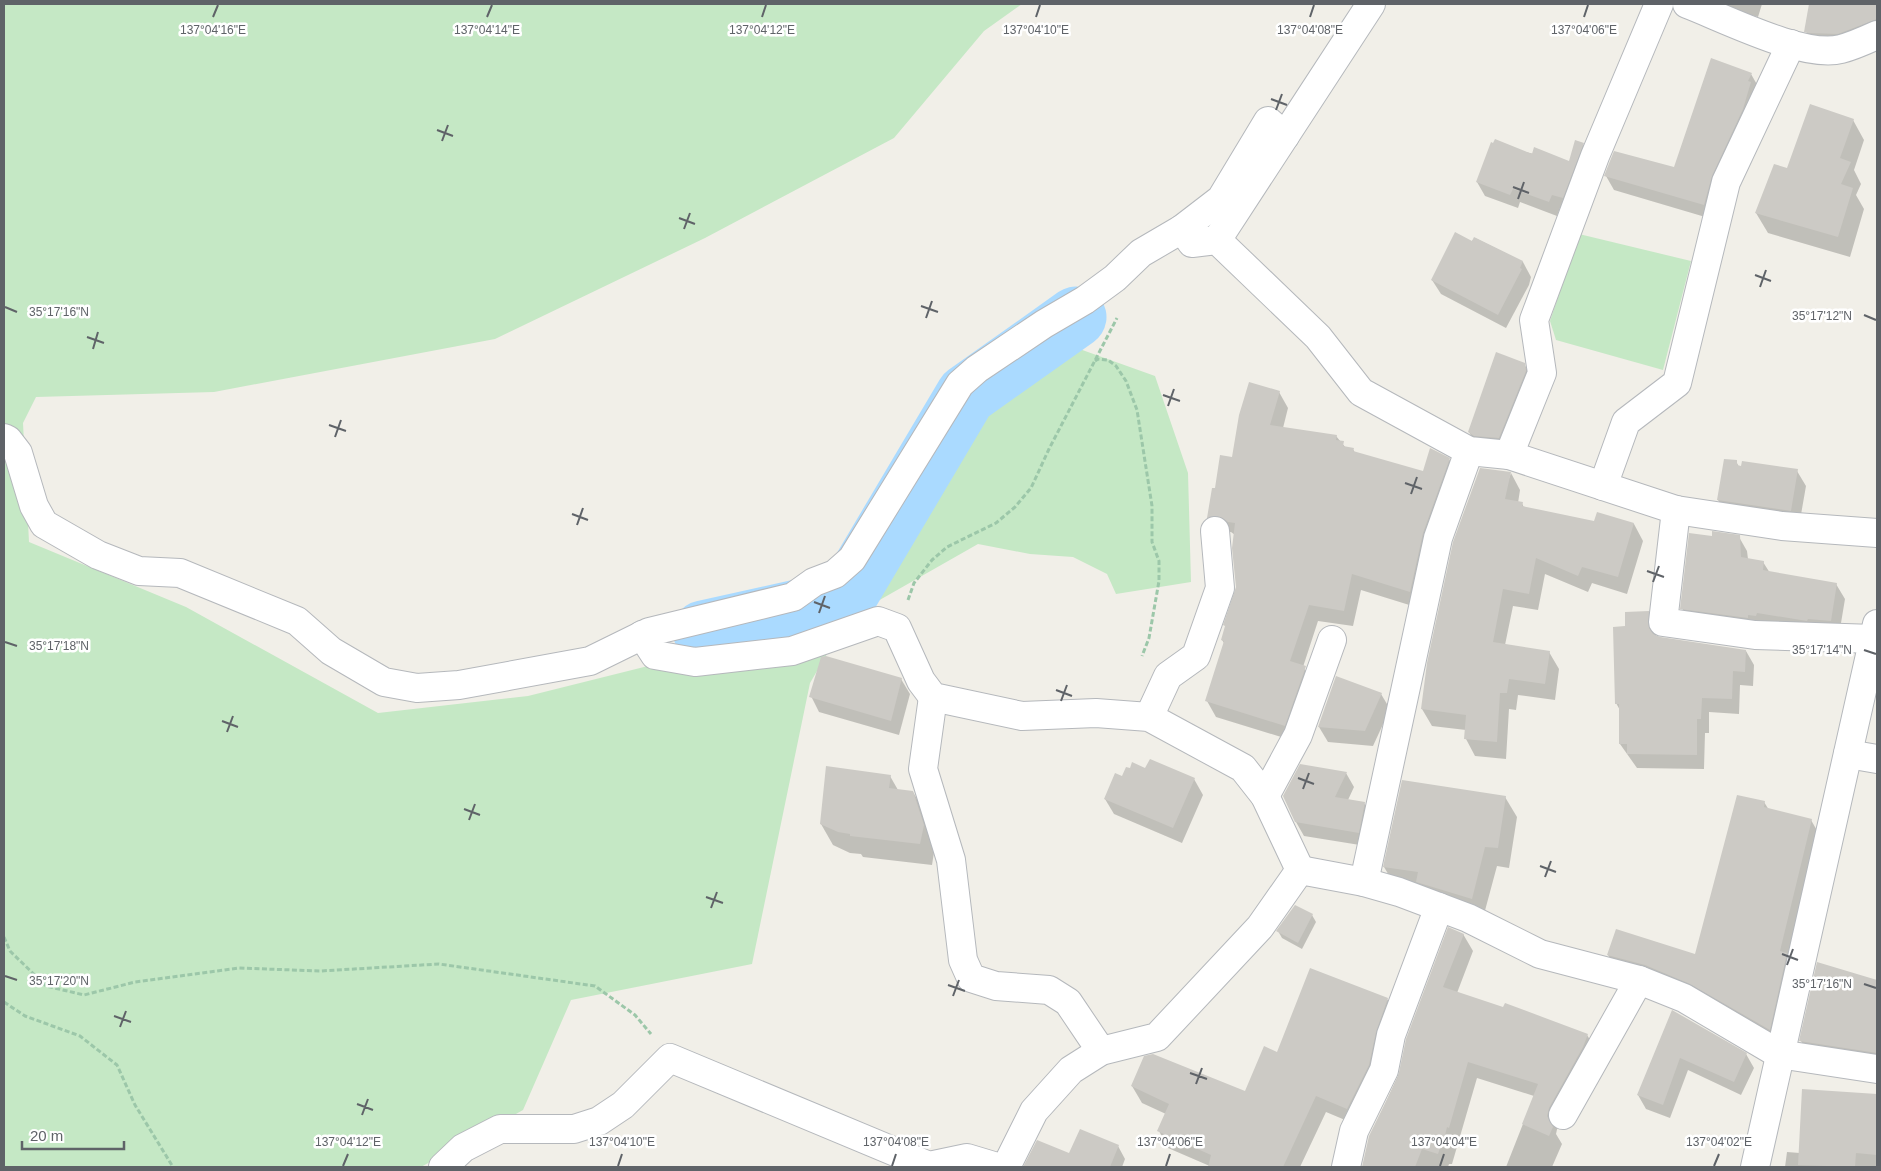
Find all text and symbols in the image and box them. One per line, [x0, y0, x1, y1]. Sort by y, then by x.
text: 137°04'16"E [180, 23, 246, 37]
text: 137°04'14"E [454, 23, 520, 37]
text: 137°04'12"E [729, 23, 795, 37]
text: 137°04'10"E [1003, 23, 1069, 37]
text: 137°04'08"E [1277, 23, 1343, 37]
text: 137°04'06"E [1551, 23, 1617, 37]
text: 35°17'16"N [29, 305, 89, 319]
text: 35°17'12"N [1792, 309, 1852, 323]
text: 35°17'18"N [29, 639, 89, 653]
text: 35°17'14"N [1792, 643, 1852, 657]
text: 35°17'20"N [29, 974, 89, 988]
text: 35°17'16"N [1792, 977, 1852, 991]
scale bar [22, 1118, 125, 1150]
text: 20 m [30, 1127, 63, 1144]
text: 137°04'12"E [315, 1135, 381, 1149]
text: 137°04'10"E [589, 1135, 655, 1149]
text: 137°04'08"E [863, 1135, 929, 1149]
text: 137°04'06"E [1137, 1135, 1203, 1149]
text: 137°04'04"E [1411, 1135, 1477, 1149]
text: 137°04'02"E [1686, 1135, 1752, 1149]

